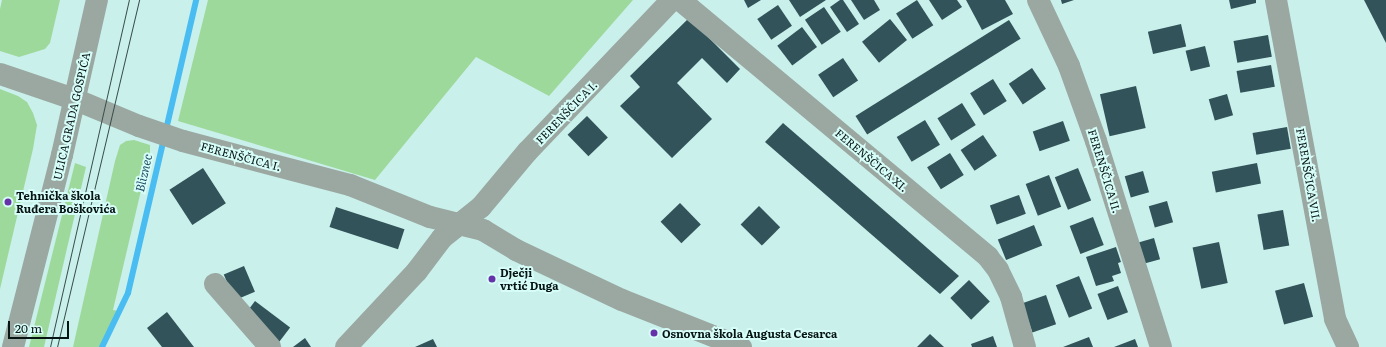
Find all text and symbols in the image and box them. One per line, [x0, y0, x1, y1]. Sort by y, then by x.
street label: ULICA GRADA GOSPIĆA [50, 51, 92, 181]
street label: FERENŠČICA I. [533, 78, 599, 146]
street label: FERENŠČICA XI. [833, 126, 911, 194]
street label: FERENŠČICA II. [1086, 127, 1124, 215]
street label: FERENŠČICA VII. [1294, 127, 1324, 223]
street label: FERENŠČICA I. [199, 139, 283, 173]
water label: Bliznec [133, 153, 155, 193]
place label: Tehnička škola Ruđera Boškovića [16, 189, 116, 215]
marker: Tehnička škola Ruđera Boškovića [3, 197, 13, 207]
place label: Dječji vrtić Duga [500, 266, 559, 292]
marker: Dječji vrtić Duga [487, 274, 497, 284]
scale bar [10, 313, 71, 339]
text: 20 m [15, 319, 42, 337]
place label: Osnovna škola Augusta Cesarca [662, 326, 837, 340]
marker: Osnovna škola Augusta Cesarca [649, 328, 659, 338]

